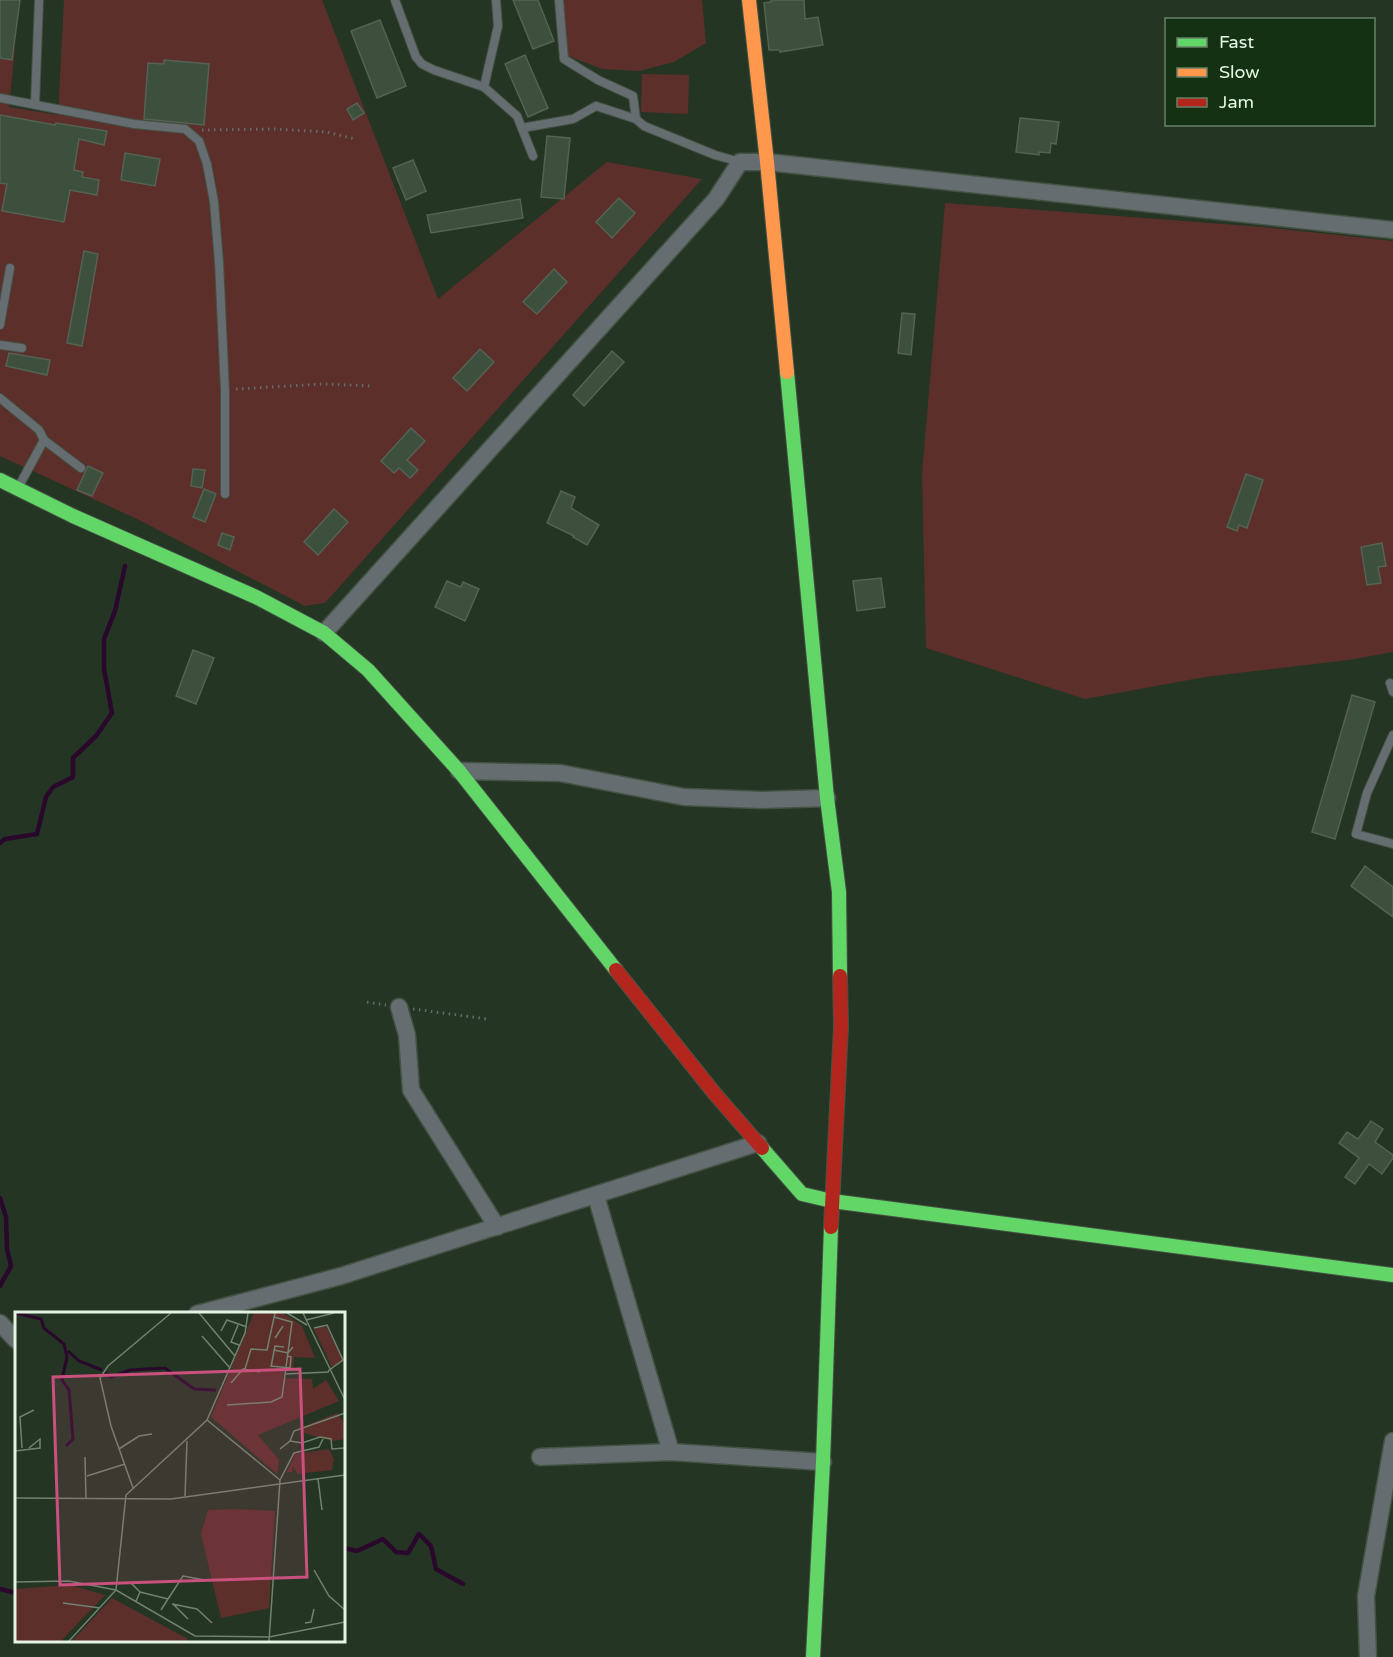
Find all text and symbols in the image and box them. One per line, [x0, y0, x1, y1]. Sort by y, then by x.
legend [1165, 18, 1375, 126]
text: Fast [1219, 31, 1254, 53]
text: Slow [1219, 61, 1260, 83]
text: Jam [1219, 91, 1254, 113]
inset map [15, 1312, 345, 1642]

